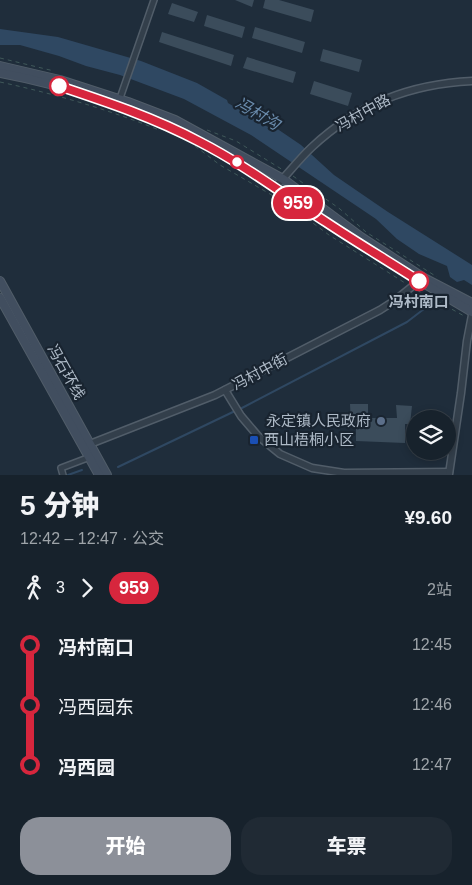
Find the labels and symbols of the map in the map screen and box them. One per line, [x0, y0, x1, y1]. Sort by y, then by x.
unlabelled marker [49, 76, 69, 96]
street label: 冯村中路 [332, 91, 393, 135]
water label: 冯村沟 [233, 94, 285, 134]
unlabelled marker [230, 155, 244, 169]
line badge: 959 [269, 187, 327, 219]
marker: 冯村南口 [409, 271, 429, 291]
place label: 冯村南口 [389, 293, 449, 310]
street label: 冯石环线 [44, 341, 88, 402]
street label: 冯村中街 [229, 350, 290, 393]
place label: 永定镇人民政府 [266, 412, 371, 429]
marker: 永定镇人民政府 [375, 415, 387, 427]
place label: 西山梧桐小区 [264, 431, 354, 448]
marker: 西山梧桐小区 [248, 434, 260, 446]

